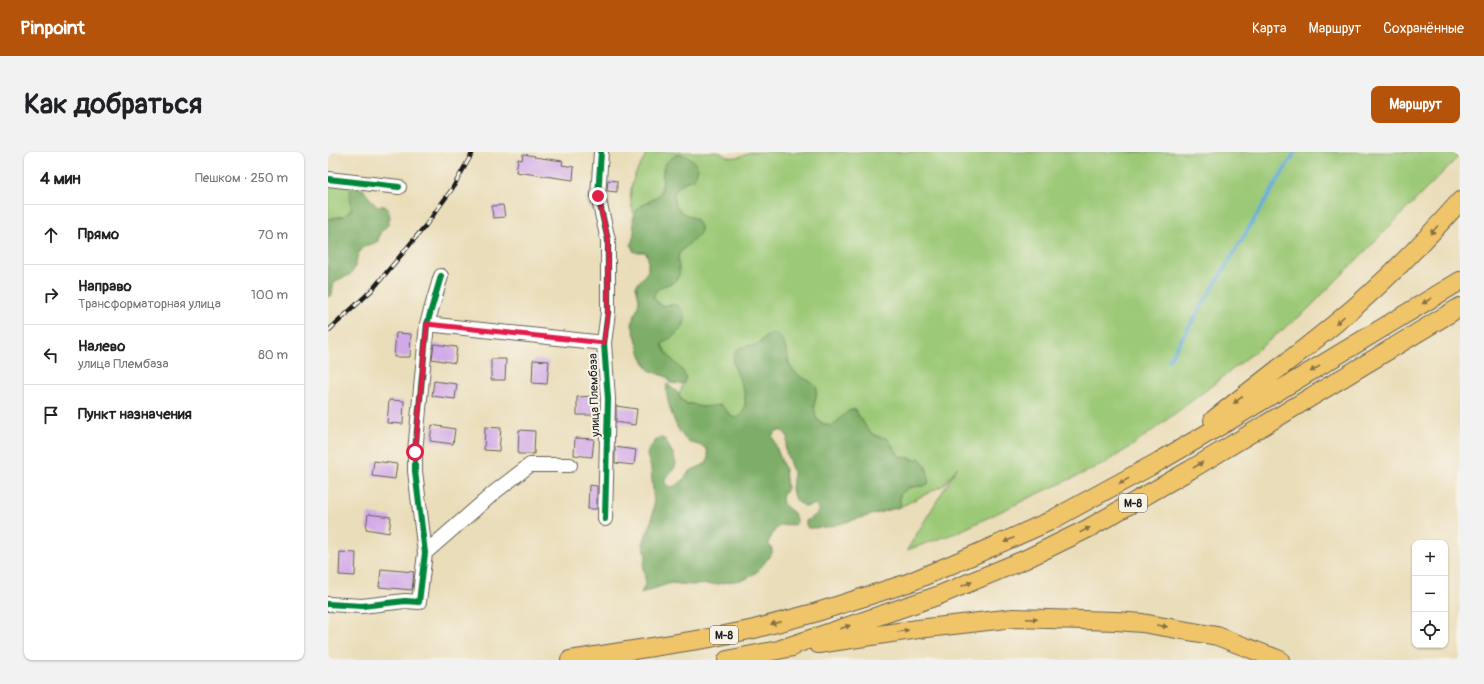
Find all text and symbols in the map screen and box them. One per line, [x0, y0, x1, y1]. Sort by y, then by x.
text: Pinpoint [20, 16, 85, 40]
text: Карта [1252, 20, 1287, 37]
text: Маршрут [1309, 20, 1361, 37]
text: Сохранённые [1383, 20, 1464, 37]
button: Маршрут [1371, 86, 1460, 123]
text: Как добраться [24, 87, 202, 122]
text: 4 мин [40, 168, 81, 189]
text: Пешком · 250 m [195, 170, 288, 186]
route end [589, 187, 607, 205]
icon: ahead [40, 224, 62, 246]
text: Прямо [78, 225, 119, 244]
one-way arrow [1429, 225, 1439, 235]
text: 70 m [258, 227, 288, 243]
text: Направо [78, 277, 132, 296]
icon: right [40, 284, 62, 306]
text: 100 m [251, 287, 288, 303]
text: Трансформаторная улица [78, 296, 221, 312]
one-way arrow [1421, 298, 1433, 305]
one-way arrow [1334, 315, 1345, 324]
text: Налево [78, 337, 125, 356]
icon: left [40, 344, 62, 366]
text: 80 m [258, 347, 288, 363]
street label: улица Плембаза [586, 353, 603, 438]
text: улица Плембаза [78, 356, 169, 372]
one-way arrow [1309, 365, 1321, 372]
one-way arrow [1232, 396, 1243, 404]
icon: arrive [40, 404, 62, 426]
text: Пункт назначения [78, 405, 192, 424]
route start [406, 443, 424, 461]
one-way arrow [1192, 462, 1204, 469]
one-way arrow [1118, 477, 1130, 484]
road number: М-8 [1119, 494, 1147, 512]
one-way arrow [1079, 526, 1091, 533]
one-way arrow [1003, 537, 1014, 543]
map controls [1412, 540, 1448, 648]
button: + [1412, 540, 1448, 576]
button: − [1412, 576, 1448, 612]
one-way arrow [962, 581, 973, 587]
button: locate [1412, 612, 1448, 648]
one-way arrow [1026, 616, 1039, 622]
one-way arrow [770, 621, 782, 627]
one-way arrow [839, 624, 851, 630]
one-way arrow [1156, 624, 1168, 630]
road number: М-8 [710, 626, 738, 644]
one-way arrow [897, 628, 909, 634]

